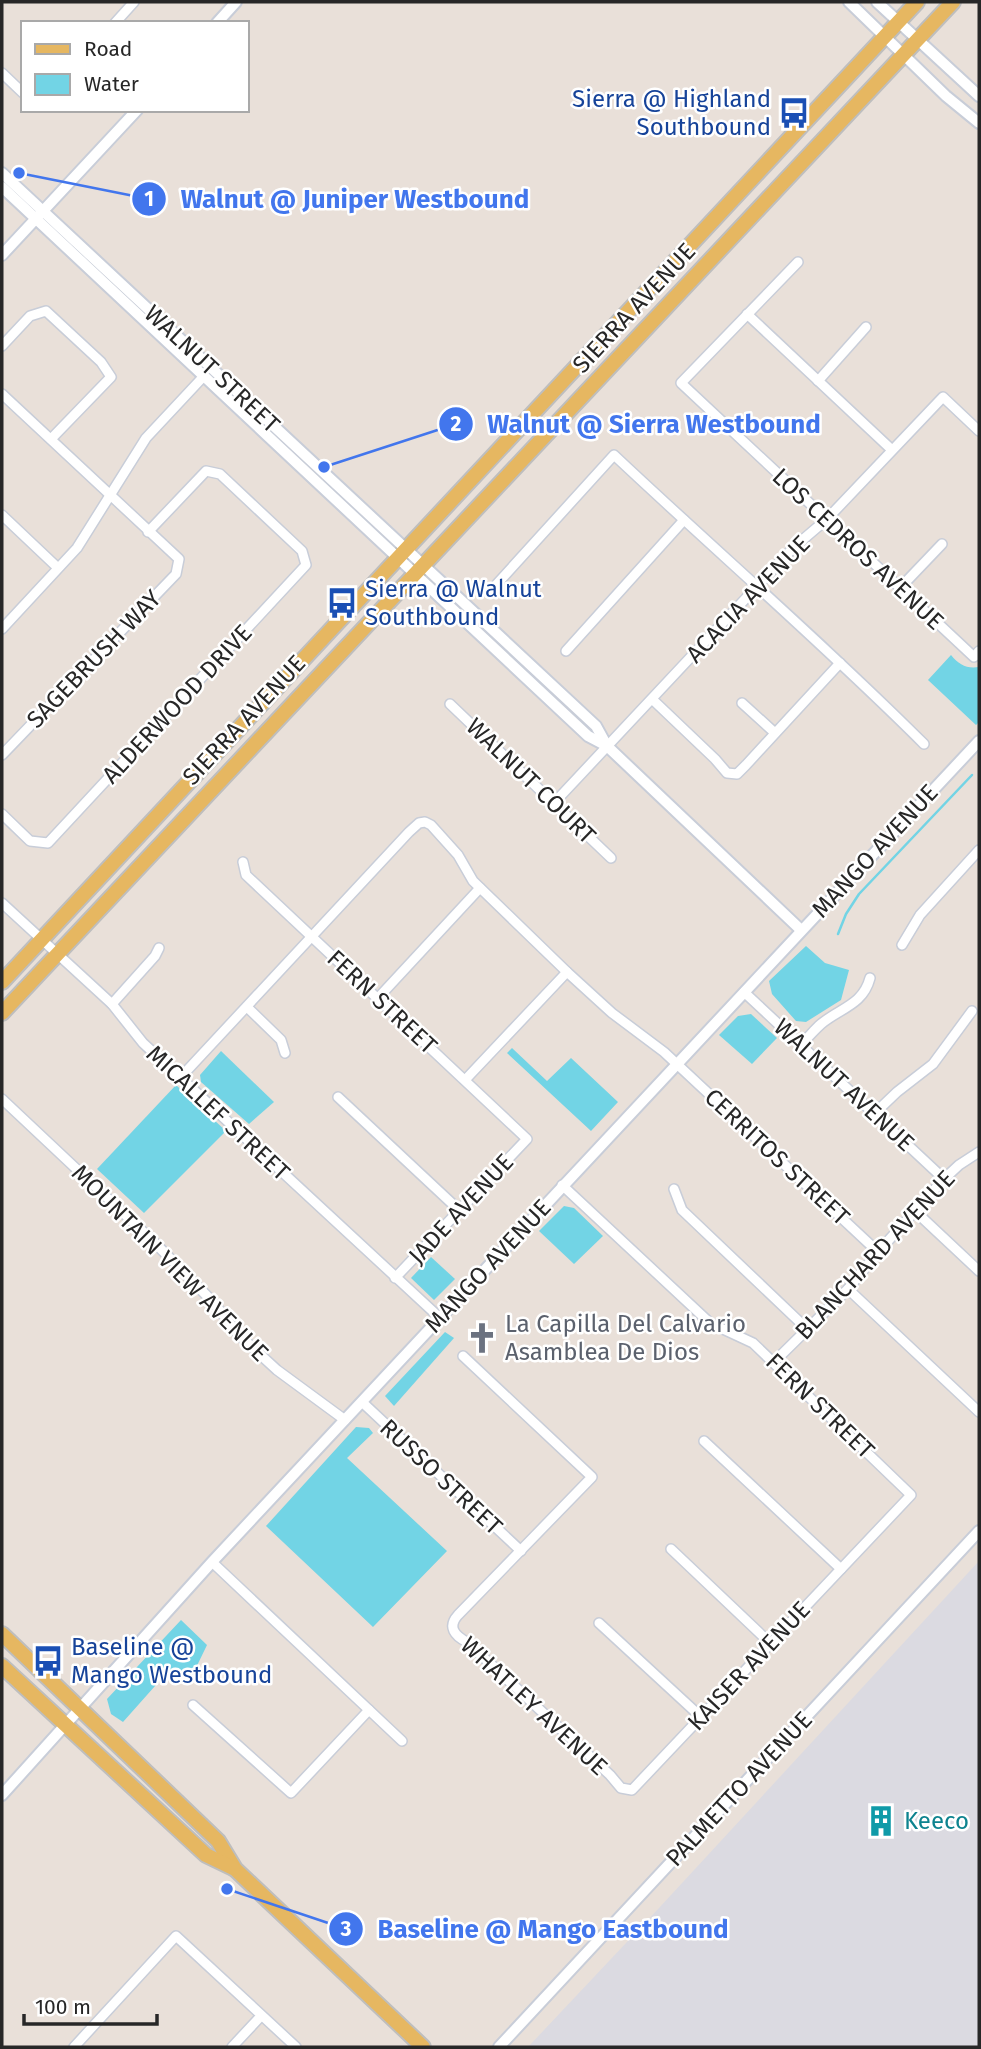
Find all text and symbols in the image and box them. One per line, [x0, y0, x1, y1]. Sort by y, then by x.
legend [21, 21, 248, 112]
text: Road [84, 36, 132, 62]
text: Water [84, 71, 139, 97]
place label: Sierra @ Highland Southbound [572, 85, 771, 141]
bus stop icon: Sierra @ Highland Southbound [777, 96, 811, 130]
callout: Walnut @ Juniper Westbound [131, 175, 543, 222]
text: Walnut @ Juniper Westbound [181, 184, 529, 215]
text: 1 [144, 186, 154, 212]
street label: SIERRA AVENUE [567, 237, 701, 379]
street label: WALNUT STREET [139, 299, 286, 439]
callout: Walnut @ Sierra Westbound [438, 400, 835, 447]
text: Walnut @ Sierra Westbound [487, 409, 821, 440]
text: 2 [451, 411, 462, 437]
street label: LOS CEDROS AVENUE [767, 462, 949, 636]
street label: ACACIA AVENUE [680, 530, 816, 668]
place label: Sierra @ Walnut Southbound [365, 575, 542, 631]
street label: SAGEBRUSH WAY [21, 584, 167, 734]
bus stop icon: Sierra @ Walnut Southbound [325, 586, 359, 620]
street label: ALDERWOOD DRIVE [96, 619, 258, 789]
street label: SIERRA AVENUE [177, 649, 311, 791]
street label: WALNUT COURT [461, 712, 602, 850]
street label: MANGO AVENUE [806, 779, 944, 923]
street label: FERN STREET [321, 944, 443, 1060]
street label: WALNUT AVENUE [768, 1013, 920, 1157]
street label: MICALLEF STREET [141, 1040, 296, 1187]
street label: CERRITOS STREET [699, 1083, 856, 1232]
street label: JADE AVENUE [403, 1148, 519, 1270]
street label: MOUNTAIN VIEW AVENUE [66, 1159, 274, 1367]
street label: BLANCHARD AVENUE [789, 1165, 961, 1345]
street label: MANGO AVENUE [419, 1194, 557, 1338]
place label: La Capilla Del Calvario Asamblea De Dios [505, 1310, 746, 1366]
church icon: La Capilla Del Calvario Asamblea De Dios [465, 1321, 499, 1355]
street label: FERN STREET [760, 1347, 880, 1465]
street label: RUSSO STREET [374, 1413, 508, 1541]
street label: KAISER AVENUE [682, 1596, 816, 1736]
street label: WHATLEY AVENUE [455, 1631, 613, 1781]
place label: Baseline @ Mango Westbound [71, 1633, 272, 1689]
bus stop icon: Baseline @ Mango Westbound [31, 1644, 65, 1678]
street label: PALMETTO AVENUE [660, 1706, 818, 1872]
building icon: Keeco [864, 1804, 898, 1838]
place label: Keeco [904, 1807, 969, 1835]
callout: Baseline @ Mango Eastbound [329, 1905, 743, 1952]
text: Baseline @ Mango Eastbound [377, 1914, 729, 1945]
text: 3 [340, 1916, 352, 1942]
scale bar [24, 1982, 158, 2026]
text: 100 m [35, 1994, 91, 2020]

